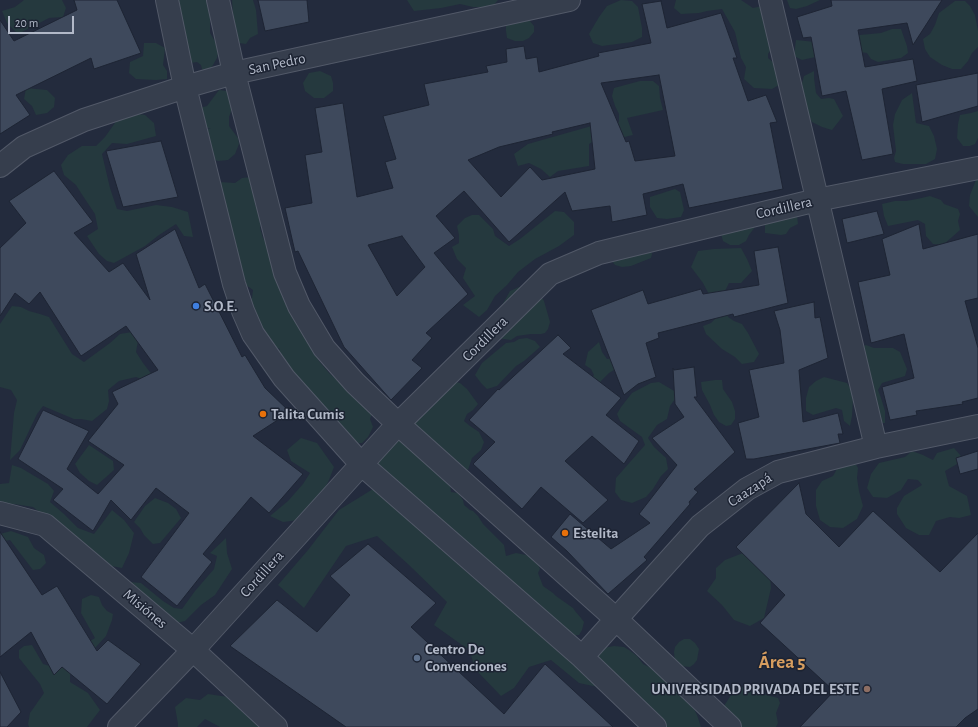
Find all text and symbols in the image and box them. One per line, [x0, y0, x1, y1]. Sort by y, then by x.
scale bar [10, 8, 76, 34]
text: 20 m [15, 17, 38, 29]
street label: San Pedro [247, 49, 307, 79]
street label: Cordillera [754, 193, 814, 223]
place label: S.O.E. [204, 297, 237, 315]
marker: S.O.E. [191, 301, 201, 311]
street label: Cordillera [459, 313, 511, 365]
place label: Talita Cumis [271, 405, 344, 423]
marker: Talita Cumis [258, 409, 268, 419]
street label: Caazapá [724, 469, 776, 511]
place label: Estelita [573, 524, 619, 542]
marker: Estelita [560, 528, 570, 538]
street label: Cordillera [236, 547, 288, 601]
street label: Misiónes [119, 585, 171, 633]
place label: Centro De Convenciones [425, 640, 507, 675]
district label: Área 5 [758, 651, 806, 673]
marker: Centro De Convenciones [412, 653, 422, 663]
place label: UNIVERSIDAD PRIVADA DEL ESTE [651, 680, 859, 698]
marker: UNIVERSIDAD PRIVADA DEL ESTE [862, 684, 872, 694]

